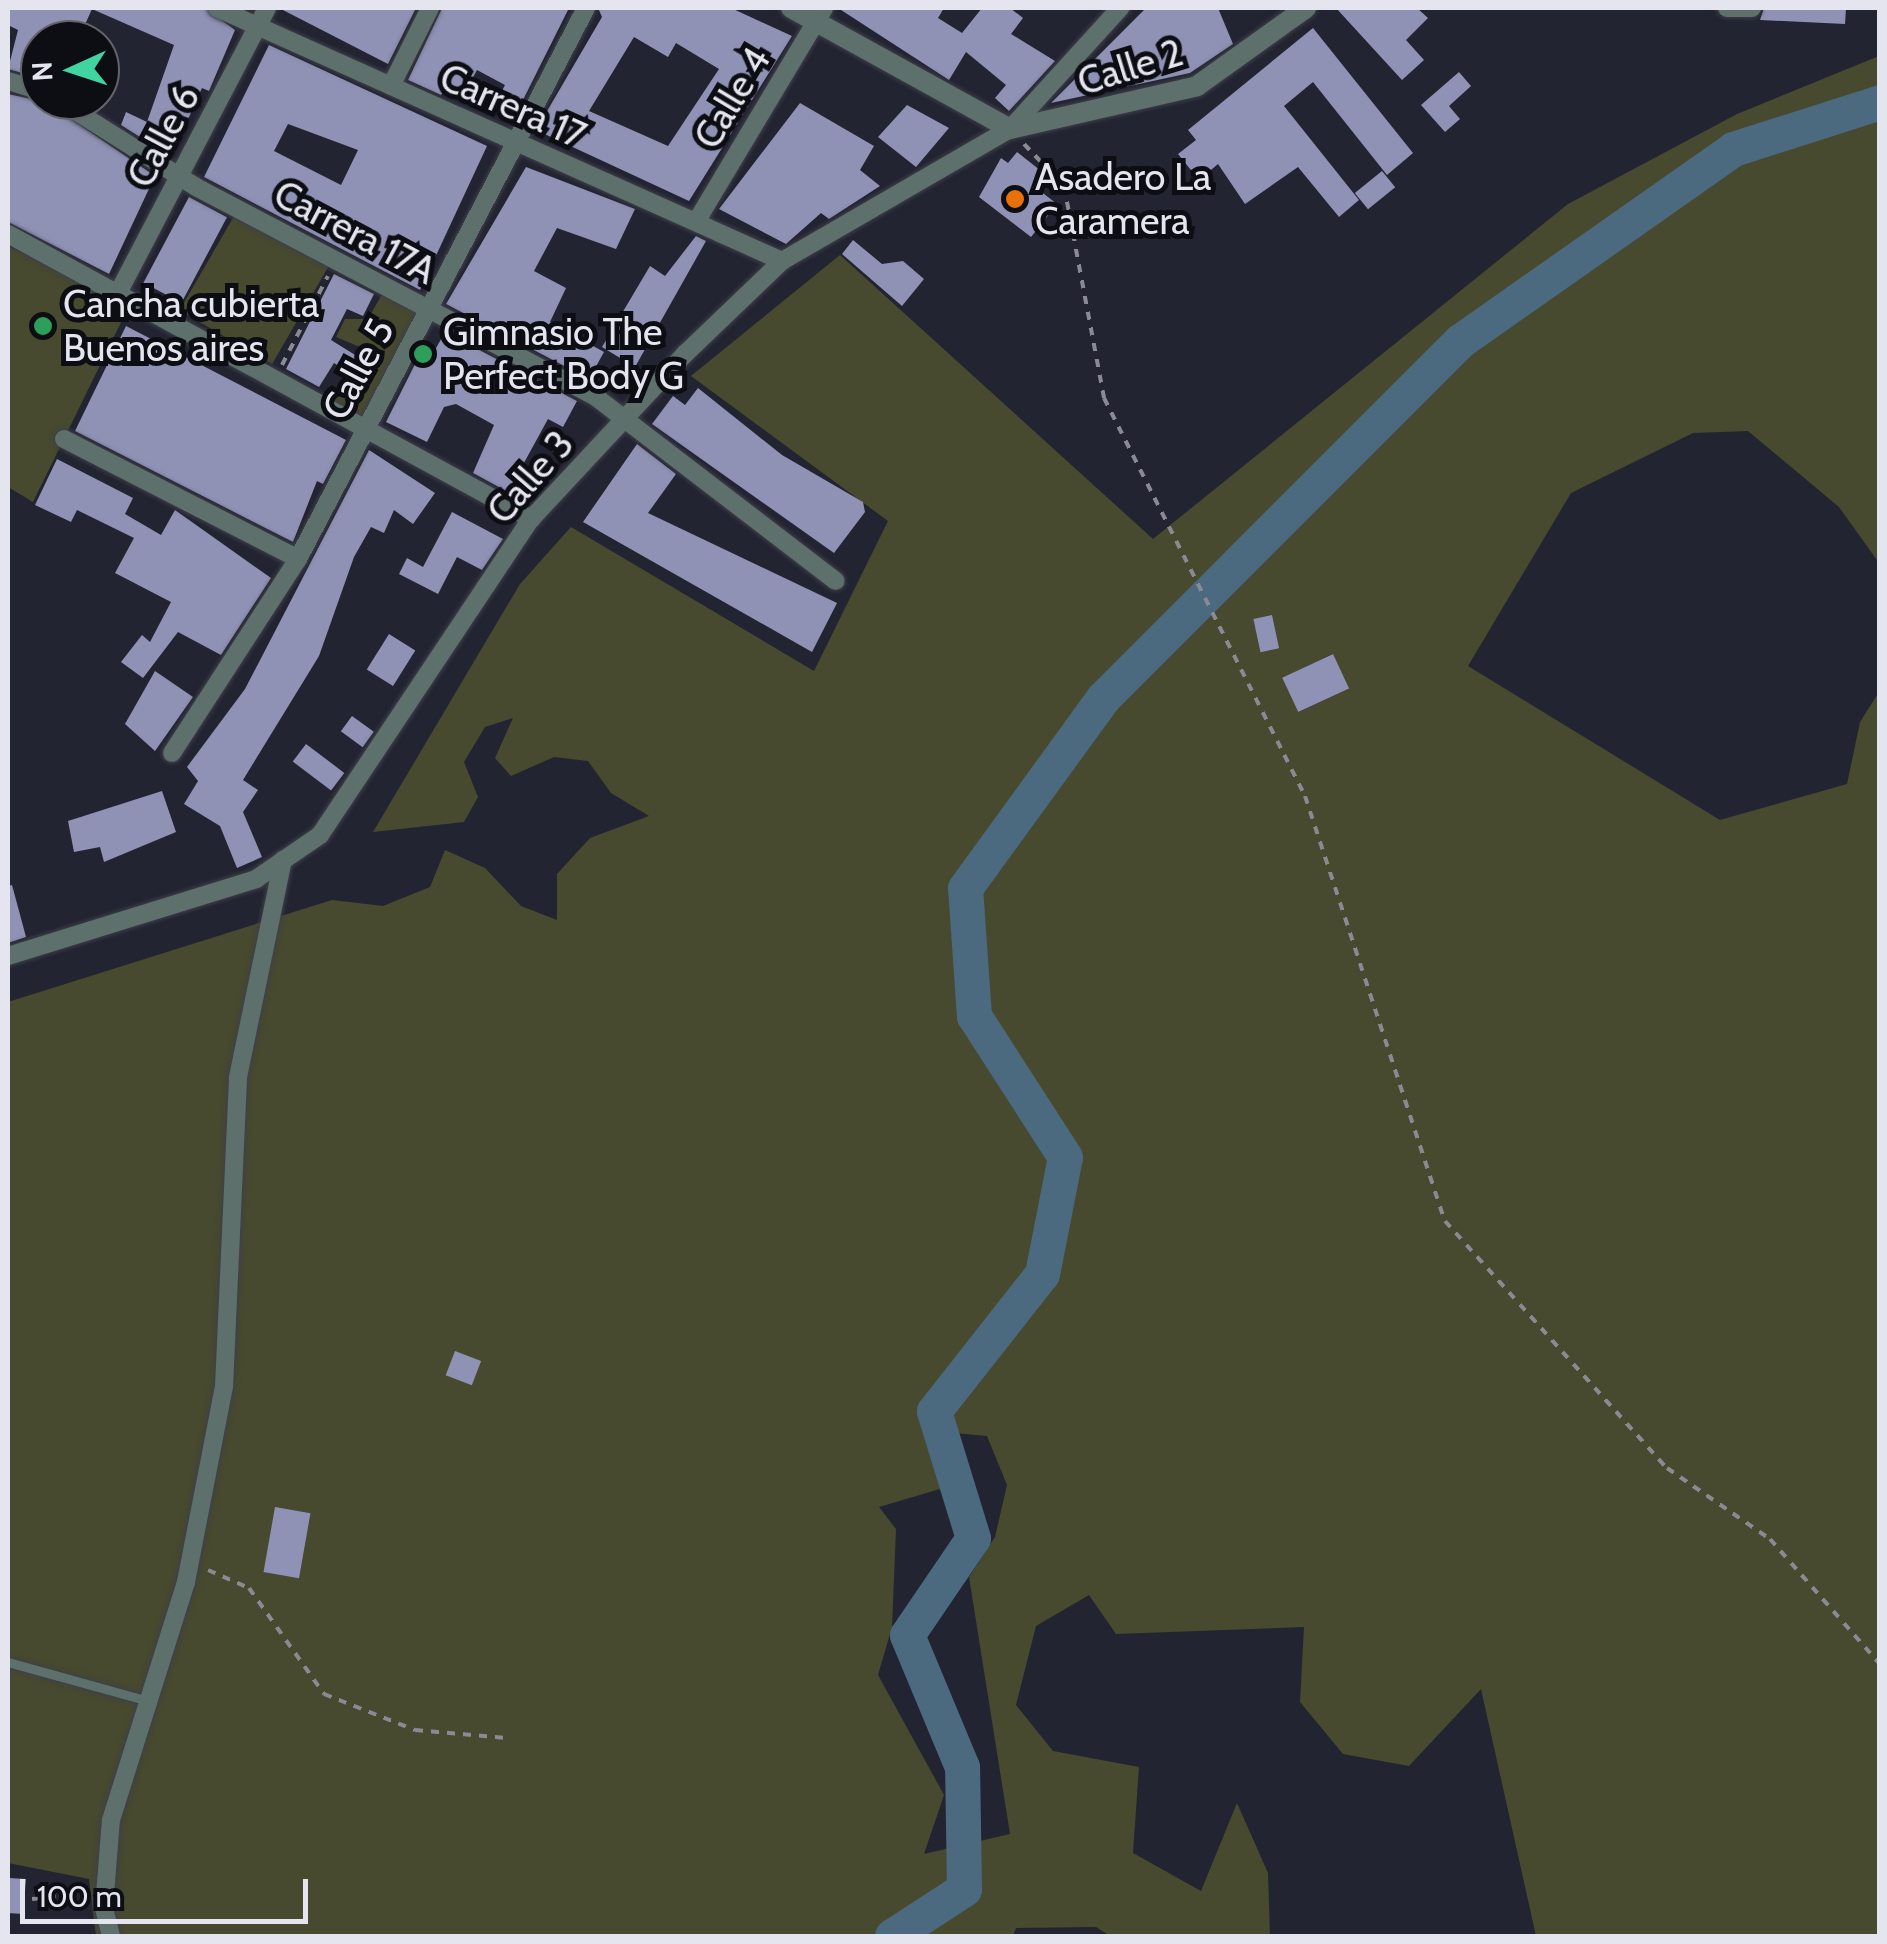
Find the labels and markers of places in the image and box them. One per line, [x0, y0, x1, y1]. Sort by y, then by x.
place label: Asadero La Caramera [1035, 154, 1211, 243]
marker: Asadero La Caramera [1004, 188, 1026, 210]
place label: Cancha cubierta Buenos aires [63, 281, 319, 370]
place label: Gimnasio The Perfect Body G [443, 309, 684, 398]
marker: Cancha cubierta Buenos aires [32, 315, 54, 337]
marker: Gimnasio The Perfect Body G [412, 343, 434, 365]

